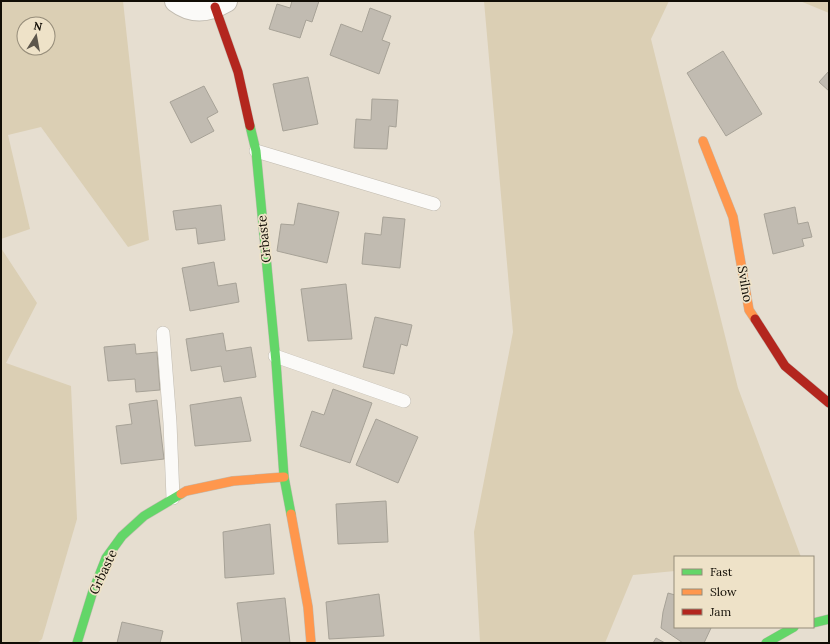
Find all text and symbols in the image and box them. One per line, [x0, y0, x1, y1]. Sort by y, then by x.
north arrow [16, 16, 56, 56]
text: N [32, 18, 44, 34]
street label: Grbaste [253, 214, 275, 264]
street label: Svilno [733, 265, 757, 304]
street label: Grbaste [85, 547, 121, 597]
legend [674, 556, 814, 628]
text: Fast [710, 564, 733, 579]
text: Slow [710, 584, 737, 599]
text: Jam [709, 604, 731, 619]

